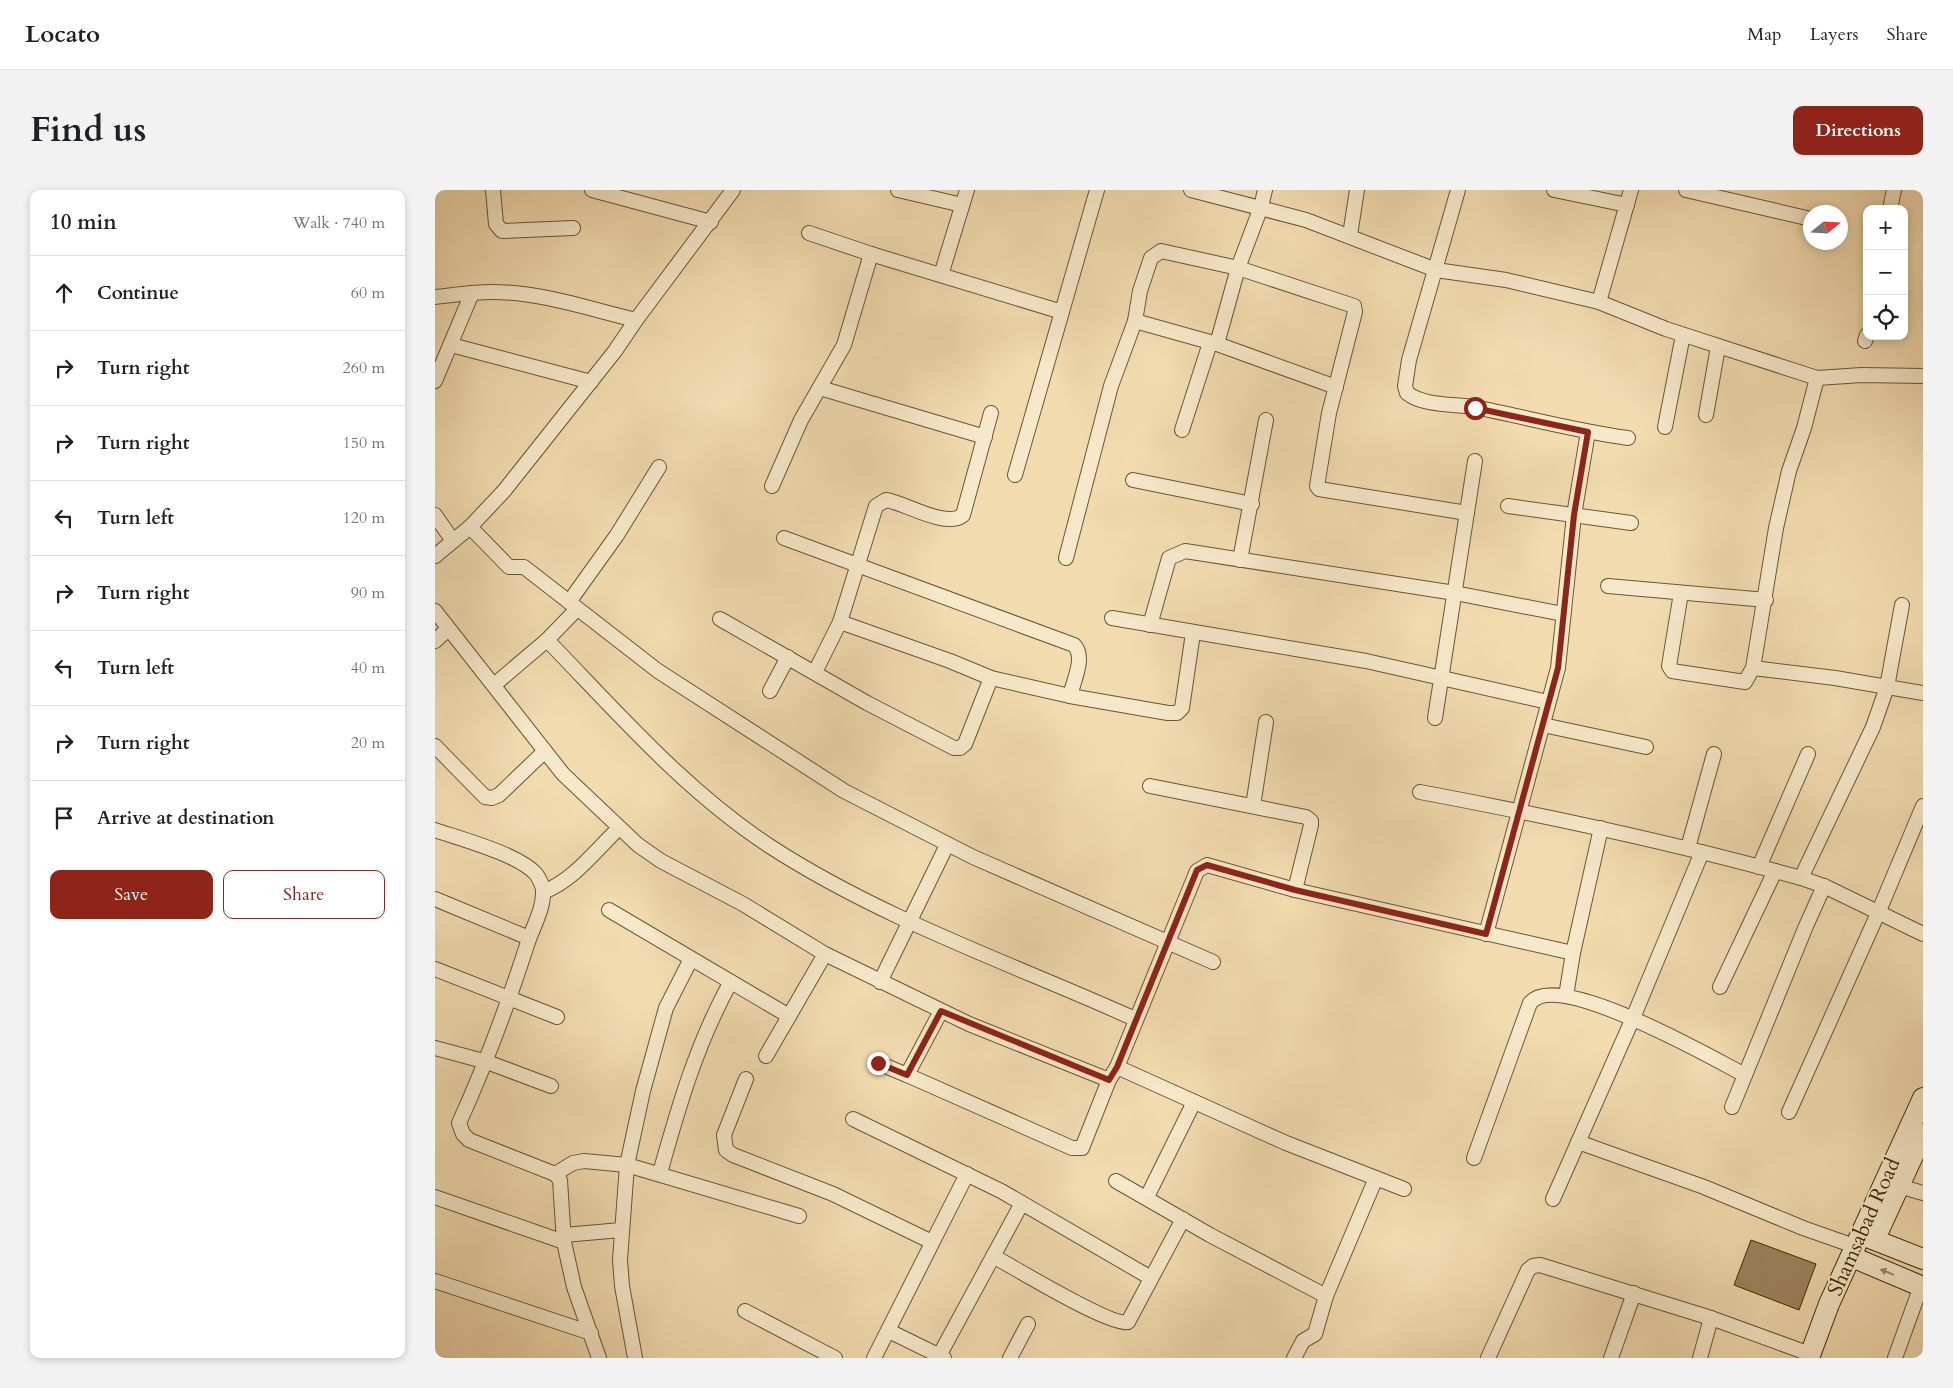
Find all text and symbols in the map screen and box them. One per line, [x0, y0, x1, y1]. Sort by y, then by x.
text: Locato [25, 18, 100, 51]
text: Map [1747, 22, 1782, 47]
text: Layers [1810, 22, 1859, 47]
text: Share [1887, 22, 1928, 47]
text: Find us [30, 106, 146, 154]
button: Directions [1793, 106, 1923, 155]
north arrow [1803, 205, 1848, 250]
map controls [1863, 205, 1908, 340]
button: + [1863, 205, 1908, 250]
text: 10 min [50, 208, 117, 237]
text: Walk · 740 m [293, 212, 385, 234]
button: − [1863, 250, 1908, 295]
icon: ahead [50, 279, 78, 307]
text: Continue [97, 280, 179, 306]
text: 60 m [351, 282, 385, 304]
button: locate [1863, 295, 1908, 340]
icon: right [50, 354, 78, 382]
text: Turn right [97, 355, 189, 381]
text: 260 m [343, 357, 385, 379]
route start [1464, 397, 1487, 420]
icon: right [50, 429, 78, 457]
text: Turn right [97, 430, 189, 456]
text: 150 m [343, 432, 385, 454]
icon: left [50, 504, 78, 532]
text: Turn left [97, 505, 174, 531]
text: 120 m [343, 507, 385, 529]
icon: right [50, 579, 78, 607]
text: Turn right [97, 580, 189, 606]
text: 90 m [351, 582, 385, 604]
icon: left [50, 654, 78, 682]
text: Turn left [97, 655, 174, 681]
text: 40 m [351, 657, 385, 679]
icon: right [50, 729, 78, 757]
text: Turn right [97, 730, 189, 756]
text: 20 m [351, 732, 385, 754]
icon: arrive [50, 804, 78, 832]
text: Arrive at destination [97, 805, 274, 831]
button: Save [50, 870, 213, 919]
button: Share [223, 870, 385, 919]
route end [867, 1052, 890, 1075]
street label: Shamsabad Road [1821, 1153, 1907, 1301]
one-way arrow [1880, 1268, 1895, 1275]

